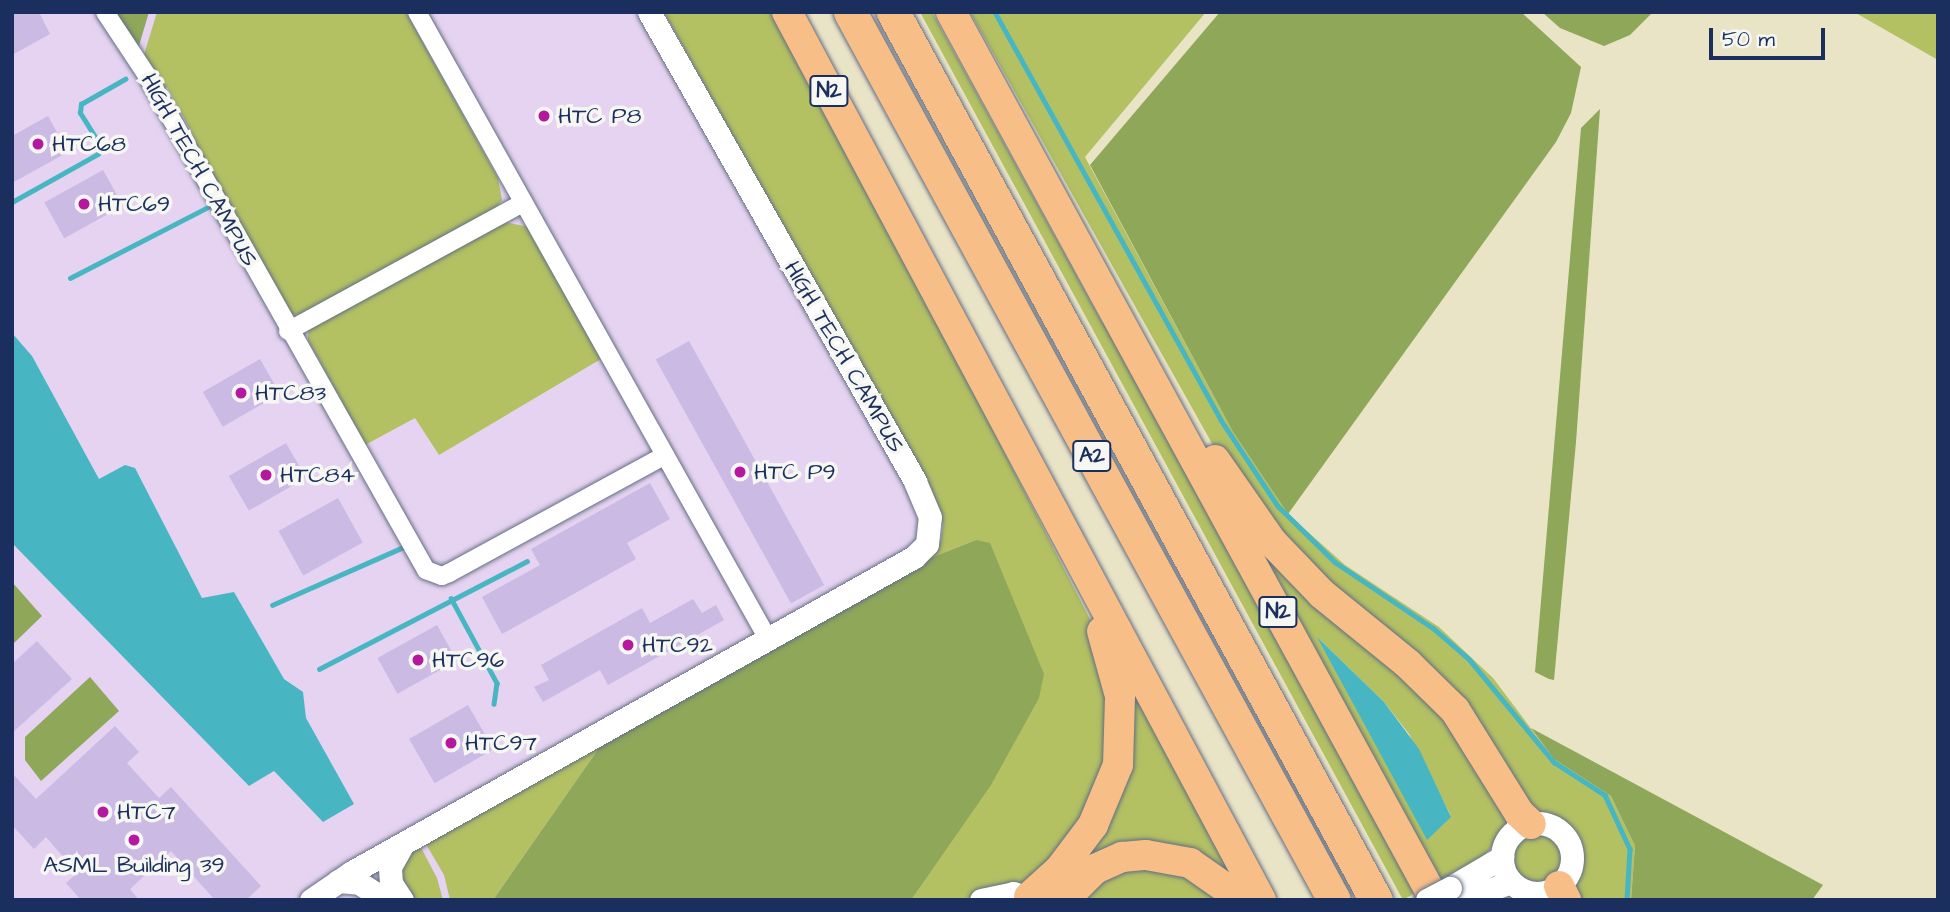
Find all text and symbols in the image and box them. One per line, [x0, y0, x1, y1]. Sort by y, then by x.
scale bar [1712, 14, 1828, 58]
text: 50 m [1722, 25, 1775, 54]
street label: HIGH TECH CAMPUS [135, 69, 263, 271]
road number: N2 [808, 74, 850, 108]
place label: HTC P8 [558, 102, 641, 130]
marker: HTC P8 [536, 108, 552, 124]
place label: HTC68 [52, 130, 126, 158]
marker: HTC68 [30, 136, 46, 152]
place label: HTC69 [98, 190, 170, 218]
marker: HTC69 [76, 196, 92, 212]
street label: HIGH TECH CAMPUS [778, 256, 910, 458]
place label: HTC83 [255, 379, 326, 407]
marker: HTC83 [233, 385, 249, 401]
road number: A2 [1071, 438, 1113, 474]
place label: HTC P9 [754, 458, 836, 486]
place label: HTC84 [280, 461, 355, 489]
marker: HTC P9 [732, 464, 748, 480]
marker: HTC84 [258, 467, 274, 483]
road number: N2 [1257, 594, 1299, 630]
place label: HTC92 [642, 631, 713, 659]
marker: HTC92 [620, 637, 636, 653]
place label: HTC96 [432, 646, 504, 674]
marker: HTC96 [410, 652, 426, 668]
place label: HTC97 [465, 729, 537, 757]
marker: HTC97 [443, 735, 459, 751]
place label: HTC7 [117, 798, 176, 826]
marker: HTC7 [95, 804, 111, 820]
marker: ASML Building 39 [126, 832, 142, 848]
place label: ASML Building 39 [43, 851, 225, 879]

